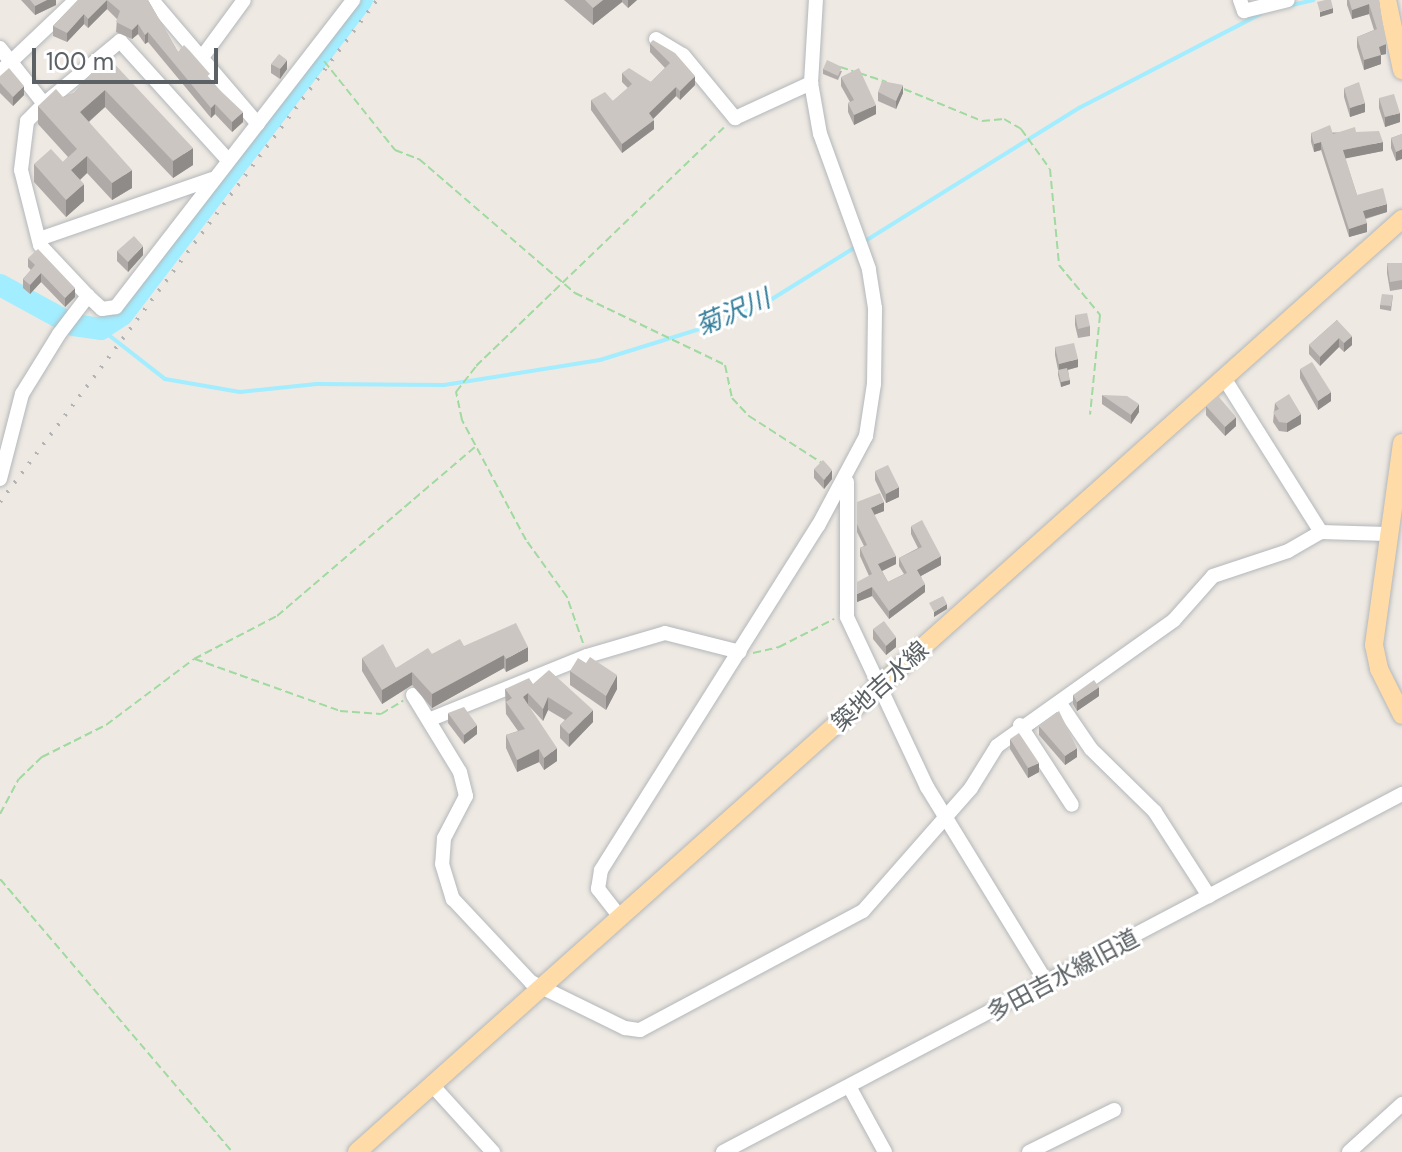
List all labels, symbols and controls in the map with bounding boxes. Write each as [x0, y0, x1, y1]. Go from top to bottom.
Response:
scale bar [36, 32, 222, 82]
text: 100 m [46, 46, 114, 77]
water label: 菊沢川 [691, 283, 775, 343]
street label: 築地吉水線 [826, 635, 934, 737]
street label: 多田吉水線旧道 [982, 923, 1144, 1027]

